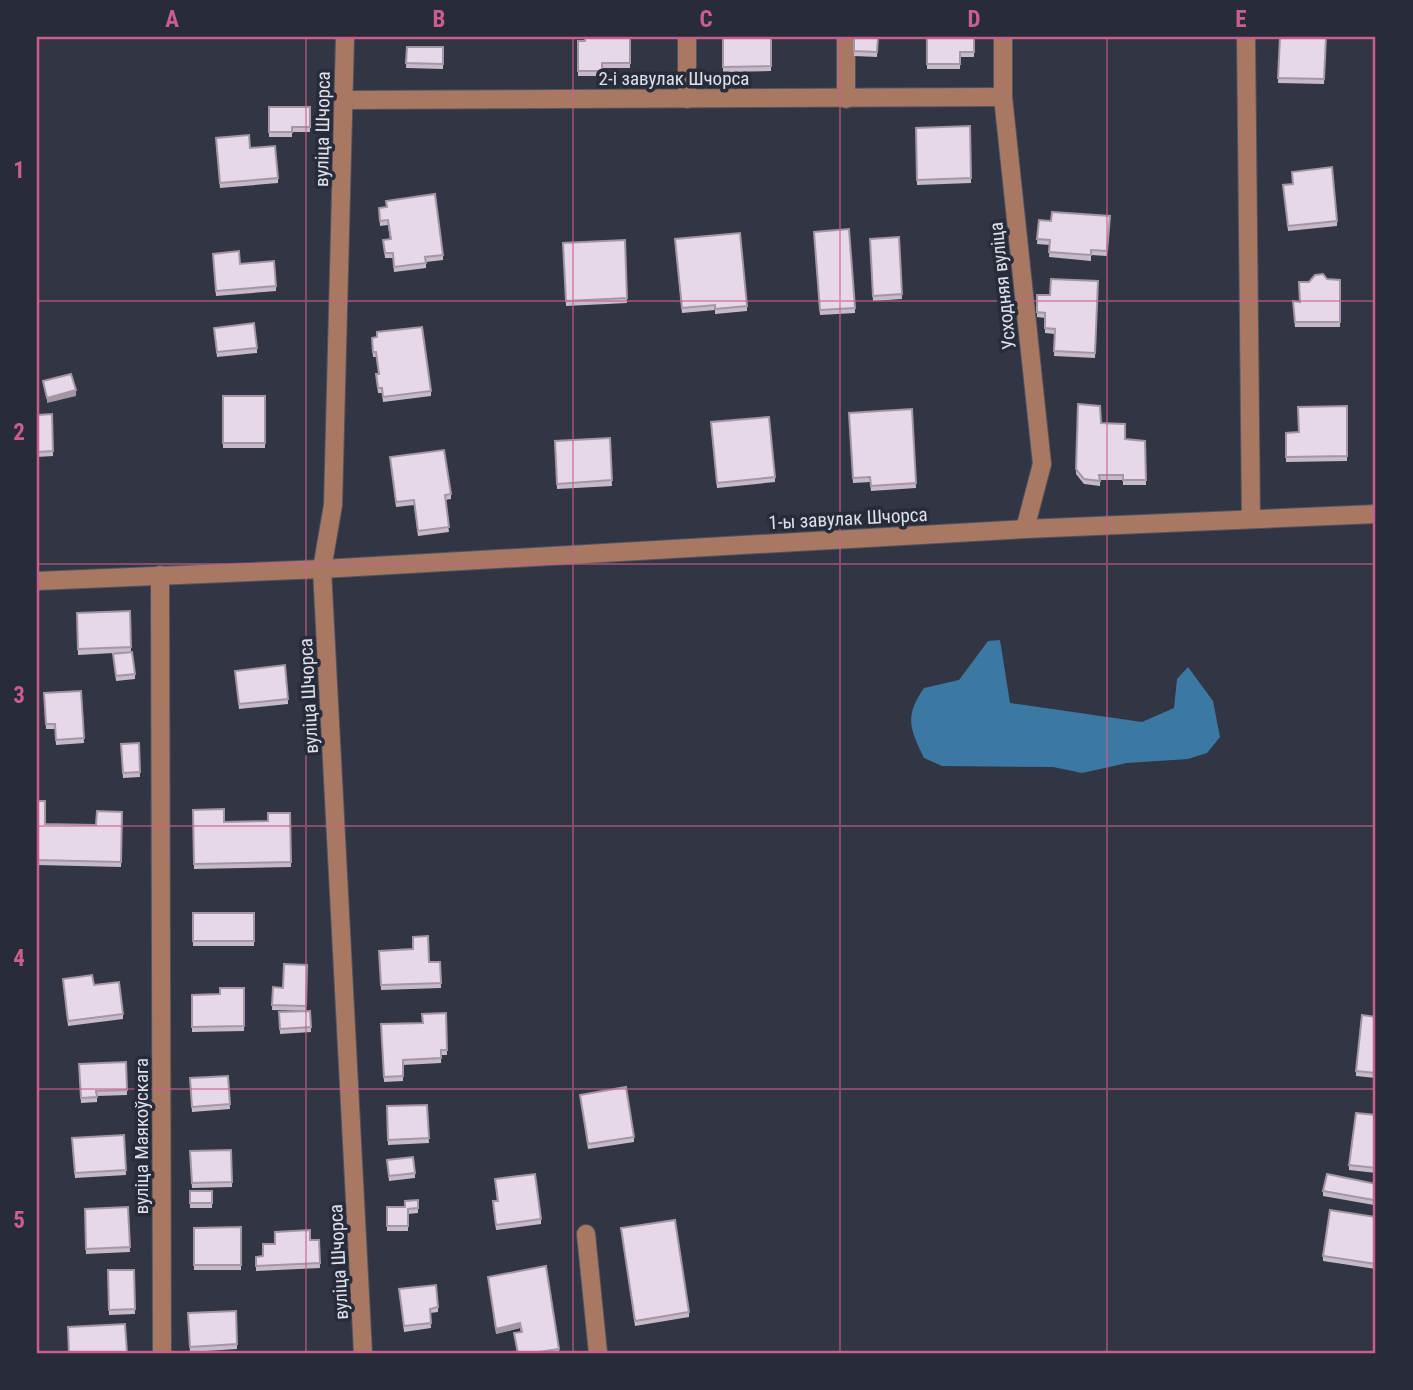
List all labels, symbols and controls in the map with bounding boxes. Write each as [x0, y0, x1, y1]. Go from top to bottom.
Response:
text: A [165, 6, 179, 33]
text: B [433, 6, 445, 33]
text: C [699, 6, 713, 33]
text: D [968, 6, 981, 33]
text: E [1235, 6, 1247, 33]
street label: 2-і завулак Шчорса [599, 67, 749, 90]
street label: вуліца Шчорса [310, 71, 335, 187]
text: 1 [13, 157, 25, 184]
street label: Усходняя вуліца [984, 221, 1021, 351]
text: 2 [13, 419, 25, 446]
street label: 1-ы завулак Шчорса [768, 503, 928, 534]
street label: вуліца Шчорса [294, 638, 323, 754]
text: 3 [13, 682, 25, 709]
text: 4 [13, 945, 25, 972]
street label: вуліца Маякоўскага [130, 1058, 153, 1214]
street label: вуліца Шчорса [324, 1204, 353, 1320]
text: 5 [13, 1207, 25, 1234]

